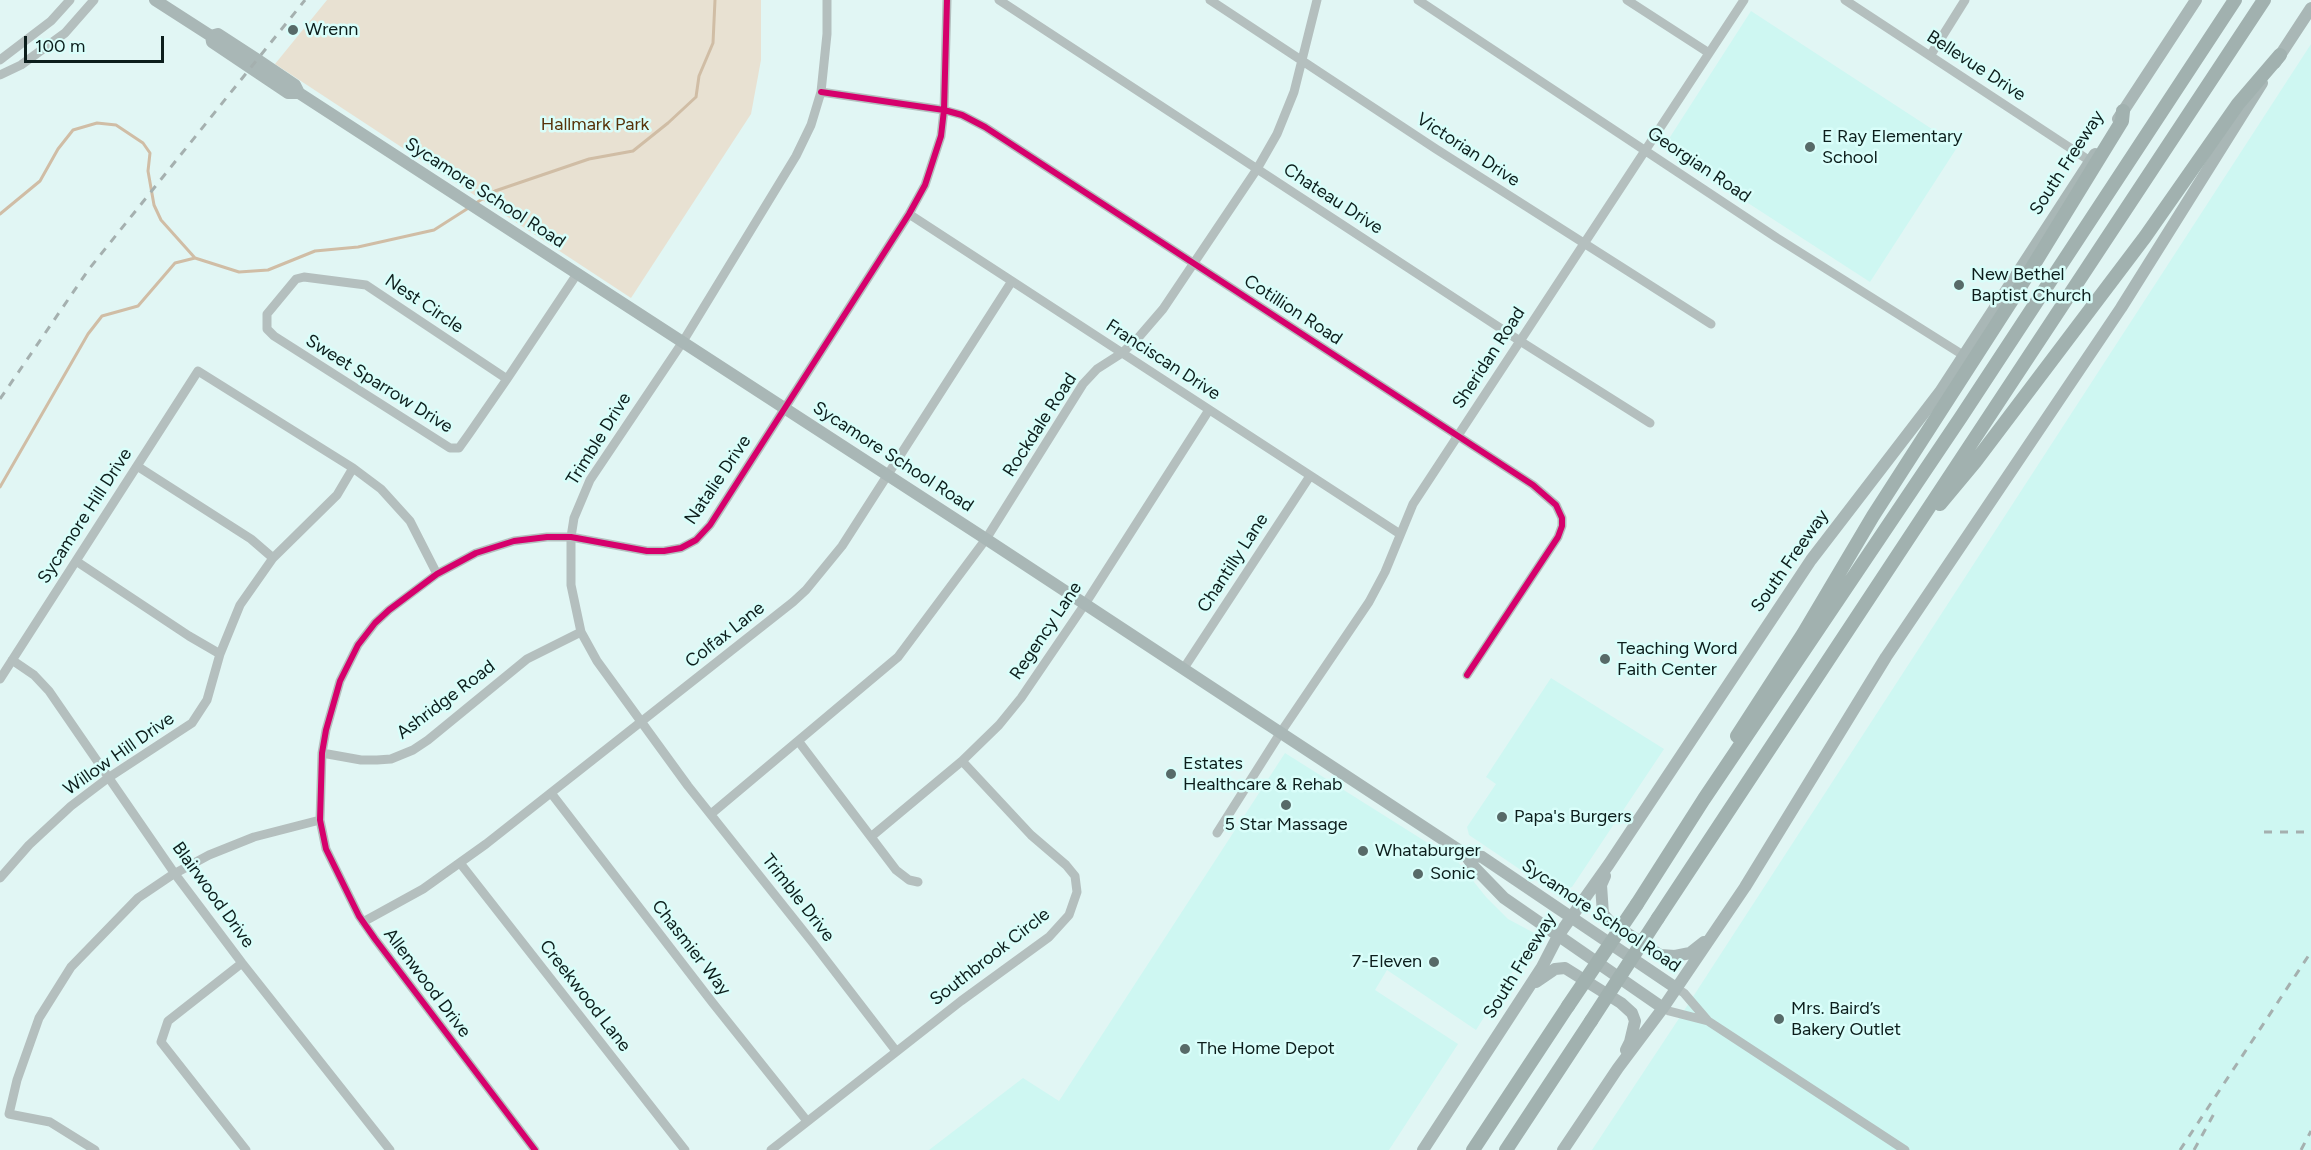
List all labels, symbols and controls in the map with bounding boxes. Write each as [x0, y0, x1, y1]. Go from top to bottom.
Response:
place label: Wrenn [305, 19, 358, 41]
marker: Wrenn [286, 23, 300, 37]
scale bar [27, 24, 166, 62]
street label: Bellevue Drive [1922, 26, 2030, 106]
text: 100 m [35, 35, 85, 57]
street label: South Freeway [2025, 107, 2109, 219]
street label: Victorian Drive [1412, 108, 1524, 192]
park label: Hallmark Park [541, 114, 649, 136]
street label: Georgian Road [1643, 123, 1755, 207]
place label: E Ray Elementary School [1822, 126, 1962, 168]
street label: Sycamore School Road [401, 133, 569, 253]
marker: E Ray Elementary School [1803, 140, 1817, 154]
street label: Chateau Drive [1279, 159, 1387, 239]
place label: New Bethel Baptist Church [1971, 264, 2091, 306]
street label: Nest Circle [381, 270, 467, 338]
street label: Cotillion Road [1240, 270, 1346, 350]
marker: New Bethel Baptist Church [1952, 278, 1966, 292]
street label: Sheridan Road [1448, 303, 1530, 413]
street label: Franciscan Drive [1102, 315, 1224, 405]
street label: Sweet Sparrow Drive [301, 330, 457, 438]
street label: Rockdale Road [998, 369, 1082, 481]
street label: Trimble Drive [562, 389, 636, 489]
street label: Sycamore School Road [809, 397, 977, 517]
street label: Natalie Drive [680, 431, 756, 529]
street label: Sycamore Hill Drive [33, 444, 137, 588]
street label: South Freeway [1747, 506, 1833, 616]
street label: Chantilly Lane [1193, 510, 1273, 616]
street label: Regency Lane [1005, 578, 1087, 684]
street label: Colfax Lane [681, 597, 769, 673]
place label: Teaching Word Faith Center [1617, 638, 1737, 680]
marker: Teaching Word Faith Center [1598, 652, 1612, 666]
street label: Ashridge Road [392, 656, 500, 744]
street label: Willow Hill Drive [60, 708, 178, 800]
place label: Estates Healthcare & Rehab [1183, 753, 1343, 795]
marker: Estates Healthcare & Rehab [1164, 767, 1178, 781]
marker: 5 Star Massage [1279, 798, 1293, 812]
place label: Papa's Burgers [1514, 806, 1632, 828]
marker: Papa's Burgers [1495, 810, 1509, 824]
place label: 5 Star Massage [1224, 814, 1348, 836]
street label: Blairwood Drive [167, 838, 259, 952]
place label: Whataburger [1375, 840, 1481, 862]
marker: Whataburger [1356, 844, 1370, 858]
street label: Trimble Drive [757, 850, 839, 946]
street label: Sycamore School Road [1517, 855, 1685, 977]
place label: Sonic [1430, 863, 1475, 885]
marker: Sonic [1411, 867, 1425, 881]
street label: Chasmier Way [647, 896, 735, 1000]
street label: Southbrook Circle [926, 904, 1054, 1010]
street label: South Freeway [1479, 909, 1561, 1023]
street label: Allenwood Drive [379, 924, 475, 1042]
street label: Creekwood Lane [535, 936, 635, 1056]
place label: 7-Eleven [1352, 951, 1422, 973]
marker: 7-Eleven [1427, 955, 1441, 969]
place label: Mrs. Baird’s Bakery Outlet [1791, 998, 1901, 1040]
marker: Mrs. Baird’s Bakery Outlet [1772, 1012, 1786, 1026]
place label: The Home Depot [1197, 1038, 1335, 1060]
marker: The Home Depot [1178, 1042, 1192, 1056]

